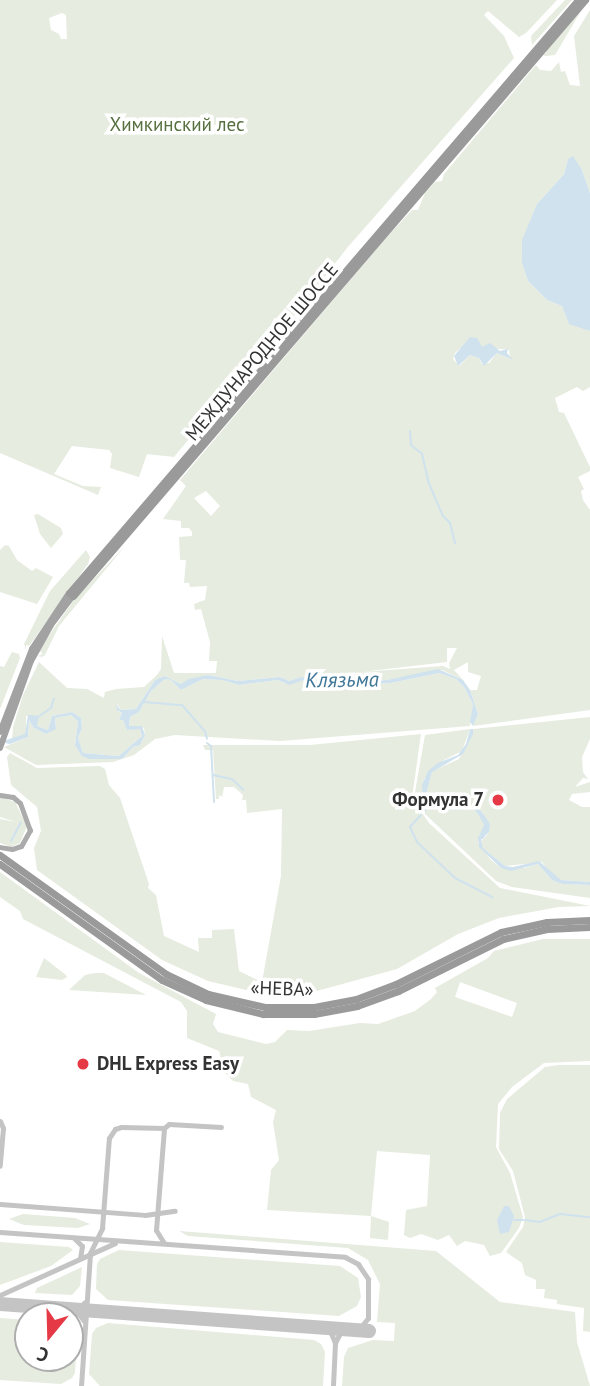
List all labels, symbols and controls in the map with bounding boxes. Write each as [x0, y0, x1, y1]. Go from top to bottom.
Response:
park label: Химкинский лес [109, 114, 245, 136]
street label: МЕЖДУНАРОДНОЕ ШОССЕ [181, 258, 343, 446]
water label: Клязьма [305, 667, 379, 693]
place label: Формула 7 [392, 789, 484, 811]
marker: Формула 7 [490, 792, 506, 808]
street label: «НЕВА» [250, 977, 314, 1001]
place label: DHL Express Easy [97, 1053, 240, 1075]
marker: DHL Express Easy [75, 1056, 91, 1072]
north arrow [14, 1302, 84, 1372]
text: С [34, 1342, 52, 1368]

